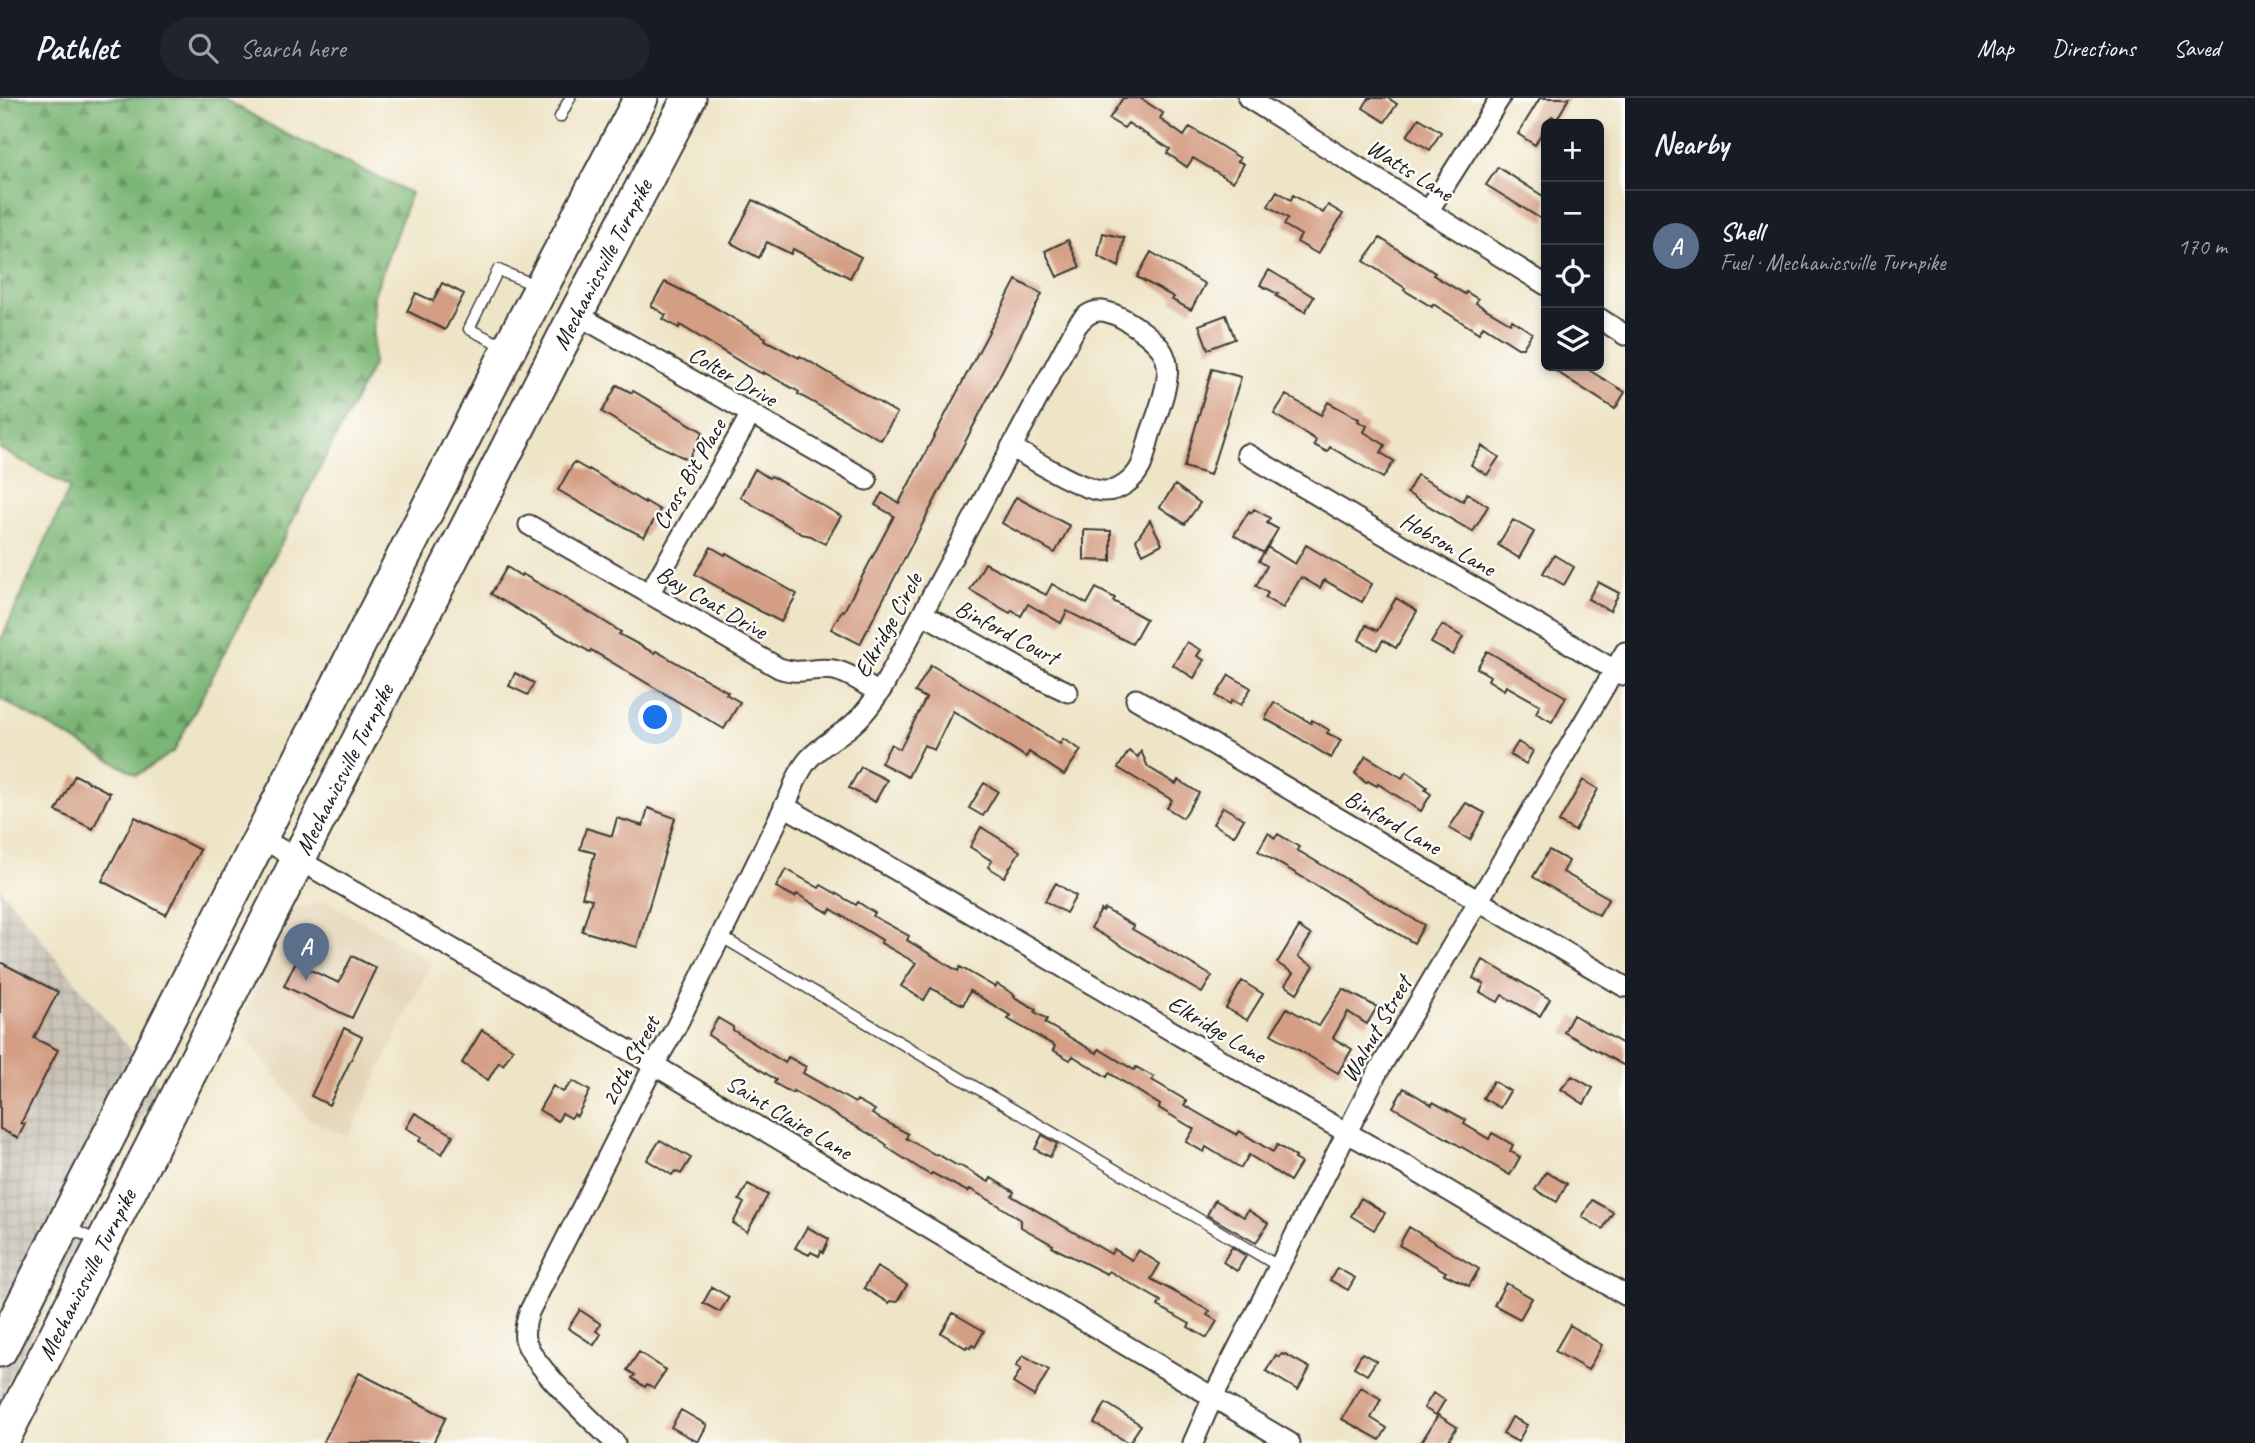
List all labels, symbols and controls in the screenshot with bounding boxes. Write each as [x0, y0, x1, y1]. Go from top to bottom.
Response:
search box [160, 17, 650, 80]
text: Pathlet [35, 27, 118, 69]
icon: search [184, 29, 222, 67]
text: Search here [240, 32, 346, 65]
text: Map [1977, 33, 2014, 63]
text: Directions [2052, 33, 2135, 63]
text: Saved [2173, 33, 2220, 63]
map controls [1541, 119, 1604, 371]
button: + [1541, 119, 1604, 182]
text: Nearby [1653, 125, 1729, 163]
street label: Watts Lane [1361, 132, 1461, 209]
street label: Mechanicsville Turnpike [545, 172, 660, 355]
button: − [1541, 182, 1604, 245]
text: Shell [1720, 215, 1764, 248]
text: A [1670, 232, 1682, 261]
text: 170 m [2178, 232, 2227, 261]
button: locate [1541, 245, 1604, 308]
text: Fuel · Mechanicsville Turnpike [1720, 248, 1945, 277]
button: layers [1541, 308, 1604, 371]
street label: Colter Drive [683, 339, 784, 414]
street label: Cross Bit Place [645, 411, 734, 535]
street label: Hobson Lane [1395, 505, 1503, 584]
street label: Bay Coat Drive [651, 558, 775, 647]
street label: Elkridge Circle [847, 566, 930, 683]
street label: Binford Court [950, 592, 1066, 673]
street label: Mechanicsville Turnpike [288, 677, 401, 860]
your location [638, 700, 672, 734]
street label: Binford Lane [1340, 783, 1448, 863]
pin: A [283, 923, 329, 981]
street label: Walnut Street [1334, 968, 1420, 1087]
street label: Elkridge Lane [1163, 988, 1273, 1071]
street label: 20th Street [594, 1009, 667, 1111]
street label: Saint Claire Lane [720, 1068, 859, 1168]
street label: Mechanicsville Turnpike [31, 1182, 144, 1365]

